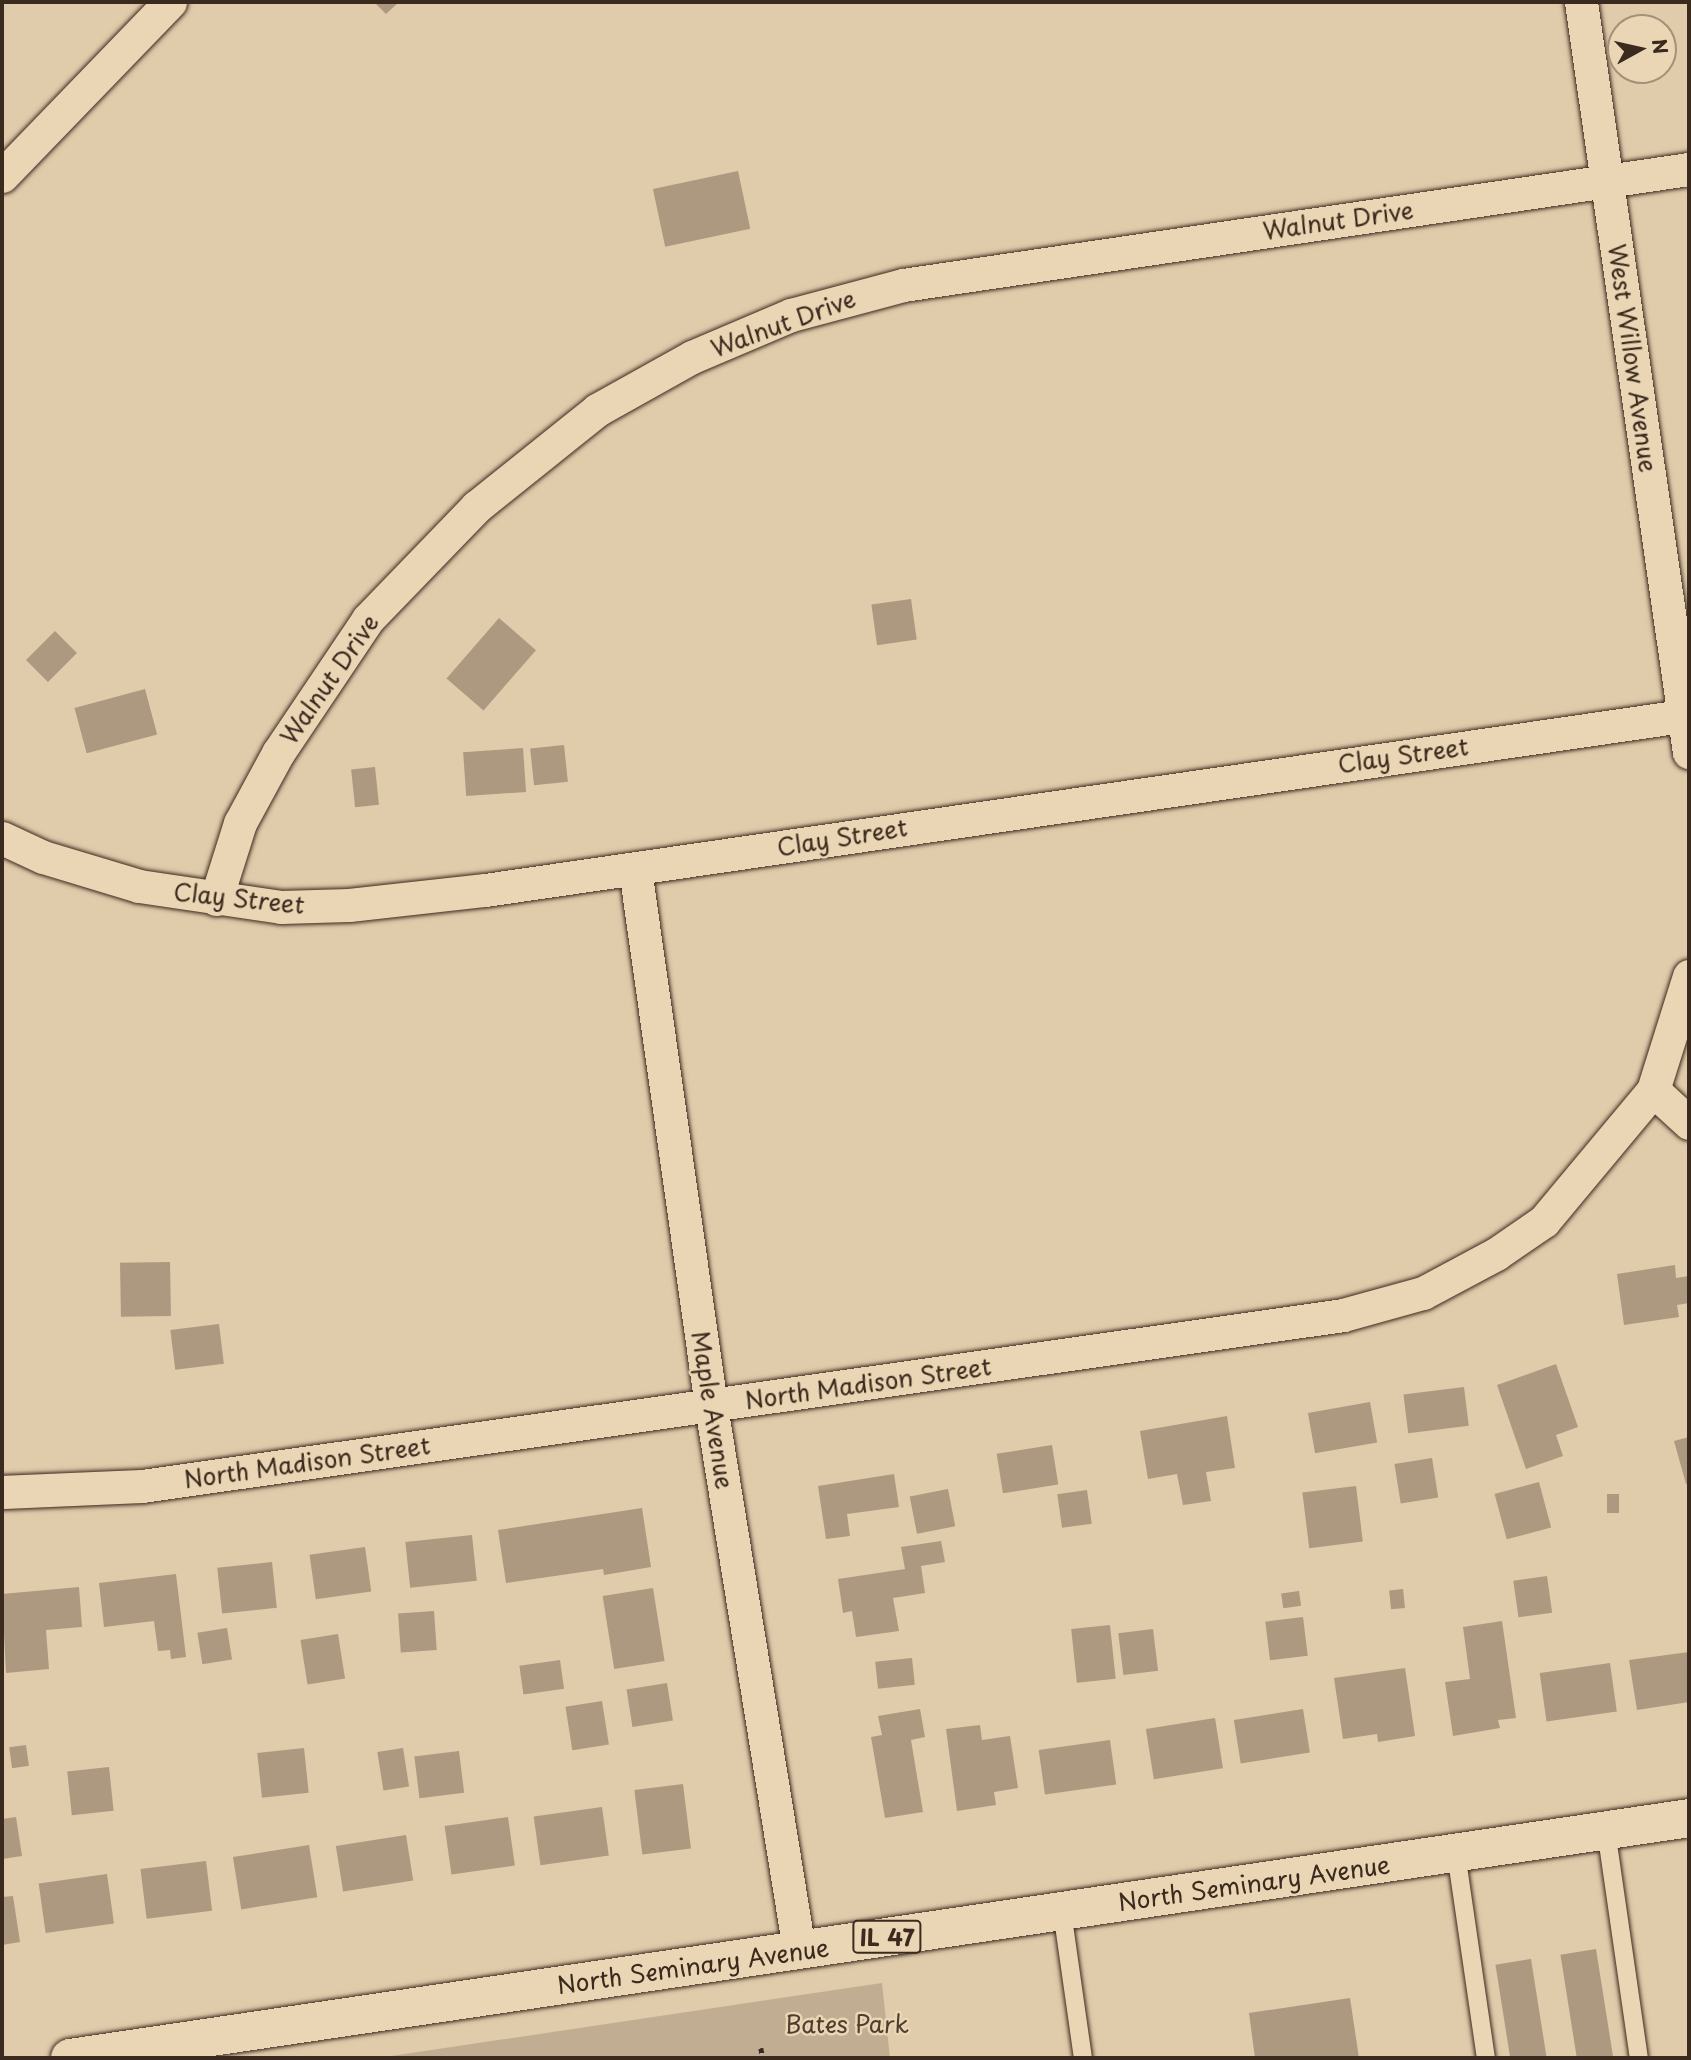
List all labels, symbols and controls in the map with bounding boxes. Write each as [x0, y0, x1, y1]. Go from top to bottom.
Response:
north arrow [1607, 14, 1677, 84]
text: N [1646, 37, 1676, 56]
street label: Walnut Drive [1261, 195, 1415, 245]
street label: West Willow Avenue [1603, 242, 1663, 474]
street label: Walnut Drive [707, 284, 859, 362]
street label: Walnut Drive [274, 609, 384, 749]
street label: Clay Street [1335, 732, 1471, 778]
street label: Clay Street [774, 812, 910, 862]
street label: Clay Street [172, 877, 306, 919]
street label: Maple Avenue [686, 1328, 740, 1492]
street label: North Madison Street [742, 1351, 994, 1415]
street label: North Madison Street [181, 1430, 433, 1494]
street label: North Seminary Avenue [1116, 1850, 1392, 1916]
road number: IL 47 [852, 1918, 922, 1956]
street label: North Seminary Avenue [555, 1933, 831, 1999]
park label: Bates Park [784, 2010, 910, 2038]

